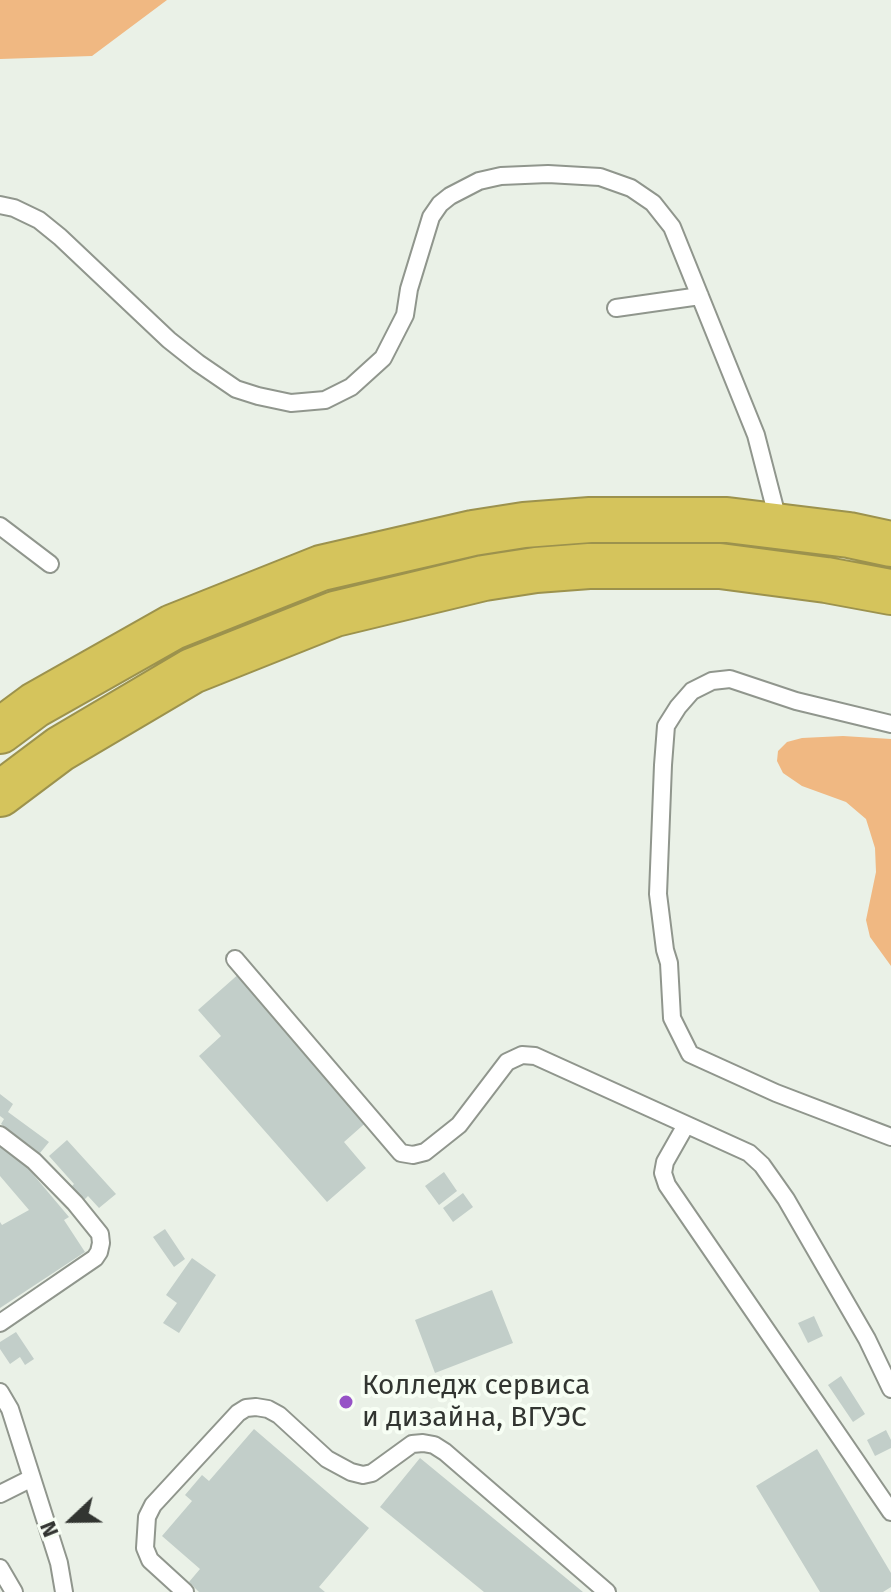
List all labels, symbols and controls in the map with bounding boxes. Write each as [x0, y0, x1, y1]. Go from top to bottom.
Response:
place label: Колледж сервиса и дизайна, ВГУЭС [362, 1369, 590, 1435]
marker: Колледж сервиса и дизайна, ВГУЭС [337, 1393, 355, 1411]
north arrow [32, 1480, 112, 1560]
text: N [34, 1517, 65, 1541]

